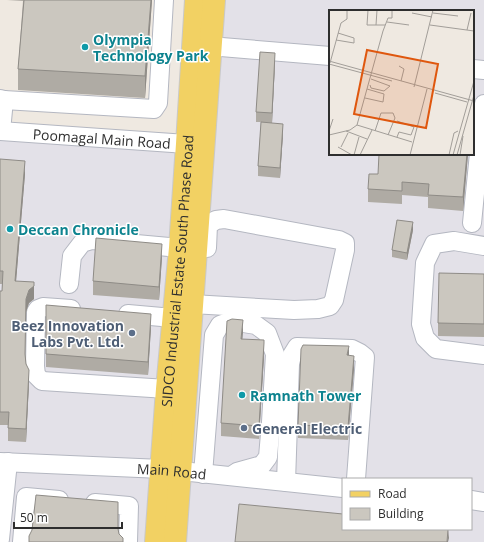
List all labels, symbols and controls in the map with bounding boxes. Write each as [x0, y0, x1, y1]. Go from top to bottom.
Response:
inset map [329, 10, 474, 155]
place label: Olympia Technology Park [93, 30, 209, 65]
marker: Olympia Technology Park [80, 42, 90, 52]
street label: Poomagal Main Road [32, 124, 171, 152]
street label: SIDCO Industrial Estate South Phase Road [156, 134, 197, 407]
place label: Deccan Chronicle [18, 220, 139, 239]
marker: Deccan Chronicle [5, 224, 15, 234]
place label: Beez Innovation Labs Pvt. Ltd. [11, 316, 124, 351]
marker: Beez Innovation Labs Pvt. Ltd. [127, 328, 137, 338]
place label: Ramnath Tower [250, 386, 362, 405]
marker: Ramnath Tower [237, 390, 247, 400]
place label: General Electric [252, 419, 362, 438]
marker: General Electric [239, 423, 249, 433]
street label: Main Road [137, 458, 207, 483]
legend [342, 478, 472, 530]
text: Road [378, 485, 407, 502]
scale bar [14, 504, 122, 530]
text: Building [378, 505, 424, 522]
text: 50 m [20, 509, 48, 526]

